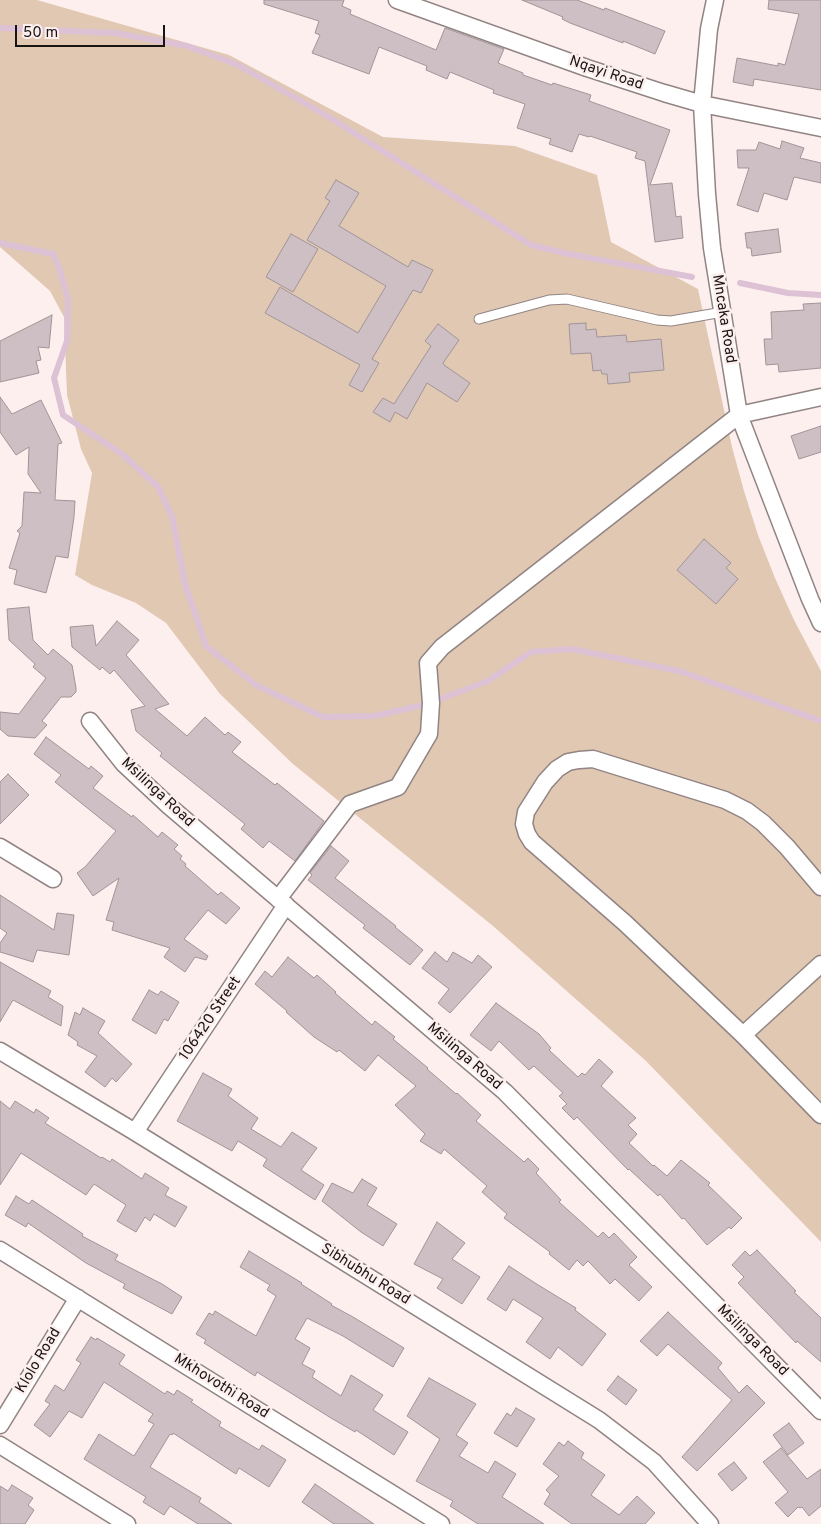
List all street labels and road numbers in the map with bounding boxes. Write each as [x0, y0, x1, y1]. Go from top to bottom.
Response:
street label: Nqayi Road [567, 53, 645, 95]
street label: Mncaka Road [707, 273, 739, 365]
street label: Msilinga Road [117, 754, 197, 832]
street label: 106420 Street [176, 974, 246, 1064]
street label: Msilinga Road [423, 1019, 505, 1095]
street label: Sibhubhu Road [317, 1240, 413, 1310]
street label: Msilinga Road [713, 1302, 791, 1380]
street label: Klolo Road [13, 1325, 65, 1397]
street label: Mkhovothi Road [170, 1351, 272, 1423]

